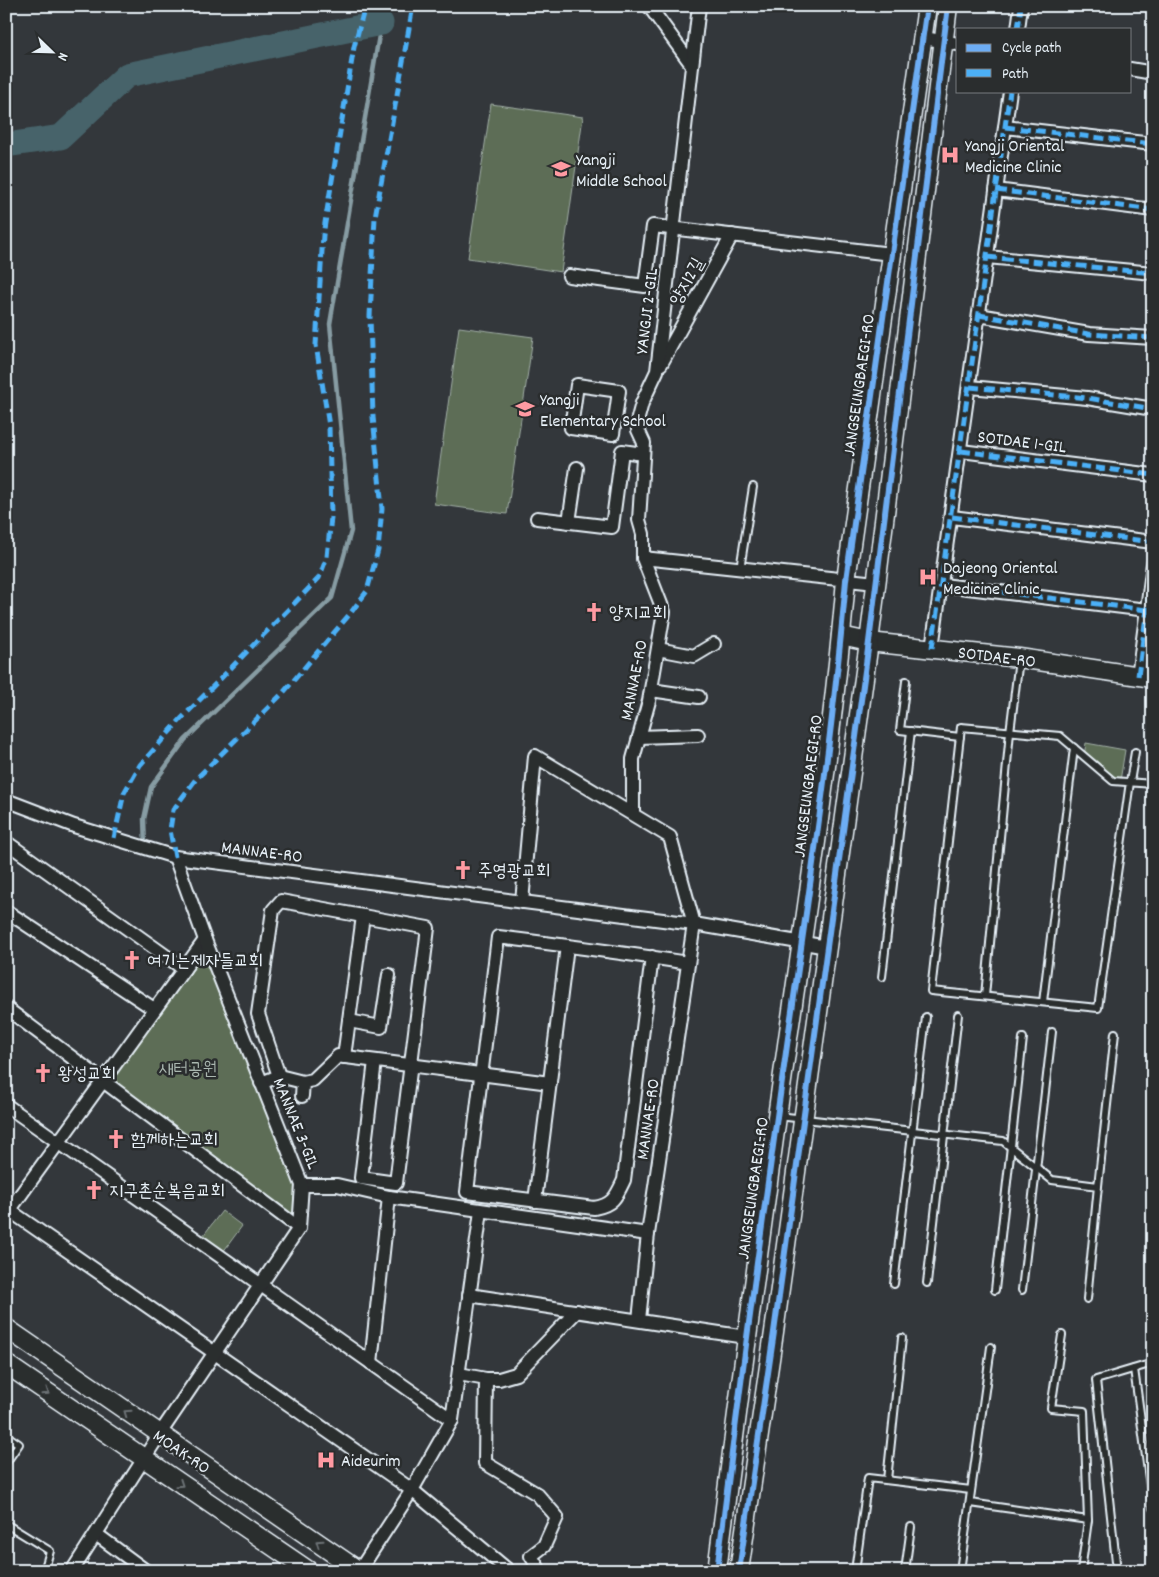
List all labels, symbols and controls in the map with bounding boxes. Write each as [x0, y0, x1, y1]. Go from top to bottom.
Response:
north arrow [28, 28, 78, 78]
legend [956, 28, 1132, 92]
text: Cycle path [1002, 38, 1062, 60]
text: N [52, 49, 73, 63]
text: Path [1002, 64, 1028, 86]
place label: Yangji Oriental Medicine Clinic [965, 135, 1065, 181]
hospital icon: Yangji Oriental Medicine Clinic [939, 144, 961, 166]
place label: Yangji Middle School [576, 149, 667, 195]
school or university icon: Yangji Middle School [550, 158, 572, 180]
street label: 양지2길 [665, 253, 712, 311]
street label: YANGJI 2-GIL [631, 266, 666, 356]
street label: JANGSEUNGBAEGI-RO [838, 313, 883, 458]
place label: Yangji Elementary School [540, 389, 667, 435]
school or university icon: Yangji Elementary School [514, 398, 536, 420]
street label: SOTDAE 1-GIL [976, 426, 1068, 461]
place label: Dajeong Oriental Medicine Clinic [943, 557, 1058, 603]
hospital icon: Dajeong Oriental Medicine Clinic [917, 566, 939, 588]
church icon: 양지교회 [583, 601, 605, 623]
place label: 양지교회 [609, 602, 667, 627]
street label: MANNAE-RO [615, 638, 655, 723]
street label: SOTDAE-RO [956, 641, 1037, 676]
street label: JANGSEUNGBAEGI-RO [788, 714, 831, 859]
street label: MANNAE-RO [220, 836, 304, 871]
church icon: 주영광교회 [452, 859, 474, 881]
place label: 주영광교회 [478, 860, 550, 885]
church icon: 여기는제자들교회 [121, 949, 143, 971]
place label: 여기는제자들교회 [147, 950, 263, 975]
park label: 새터공원 [159, 1058, 217, 1083]
church icon: 왕성교회 [32, 1062, 54, 1084]
place label: 왕성교회 [58, 1063, 116, 1088]
street label: MANNAE 3-GIL [265, 1075, 325, 1174]
street label: MANNAE-RO [631, 1077, 668, 1161]
street label: JANGSEUNGBAEGI-RO [732, 1116, 777, 1261]
church icon: 함께하는교회 [105, 1128, 127, 1150]
place label: 함께하는교회 [131, 1129, 218, 1154]
church icon: 지구촌순복음교회 [83, 1179, 105, 1201]
place label: 지구촌순복음교회 [109, 1180, 225, 1205]
one-way arrow [41, 1386, 50, 1395]
one-way arrow [123, 1410, 133, 1419]
street label: MOAK-RO [147, 1425, 214, 1481]
hospital icon: Aideurim [315, 1449, 337, 1471]
place label: Aideurim [341, 1450, 401, 1475]
one-way arrow [175, 1478, 184, 1487]
one-way arrow [315, 1540, 324, 1550]

